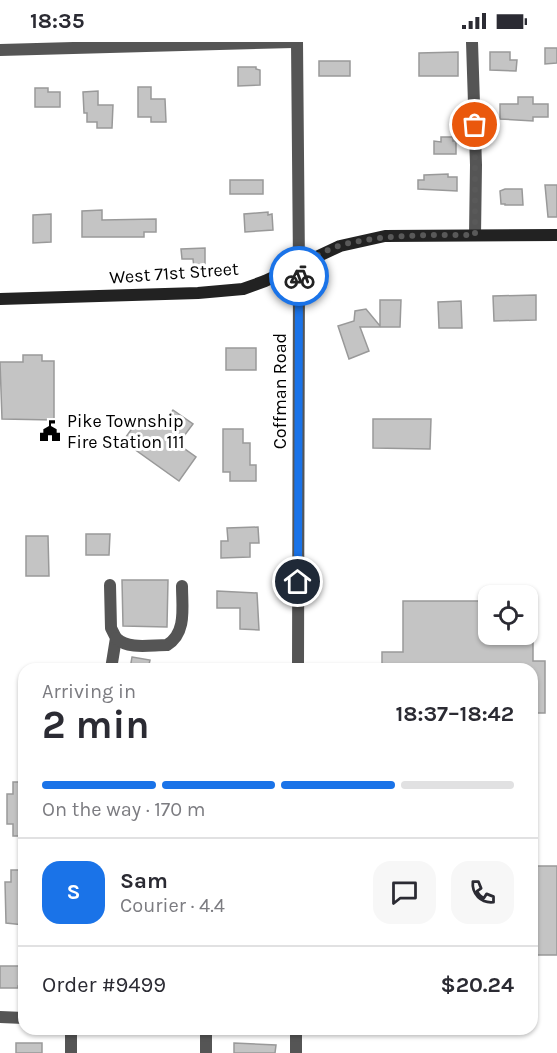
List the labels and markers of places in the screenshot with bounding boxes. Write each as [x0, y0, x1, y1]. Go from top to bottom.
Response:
pin [449, 99, 500, 150]
place label: Pike Township Fire Station 111 [67, 410, 184, 453]
public building icon: Pike Township Fire Station 111 [38, 419, 62, 443]
pin [272, 556, 323, 607]

